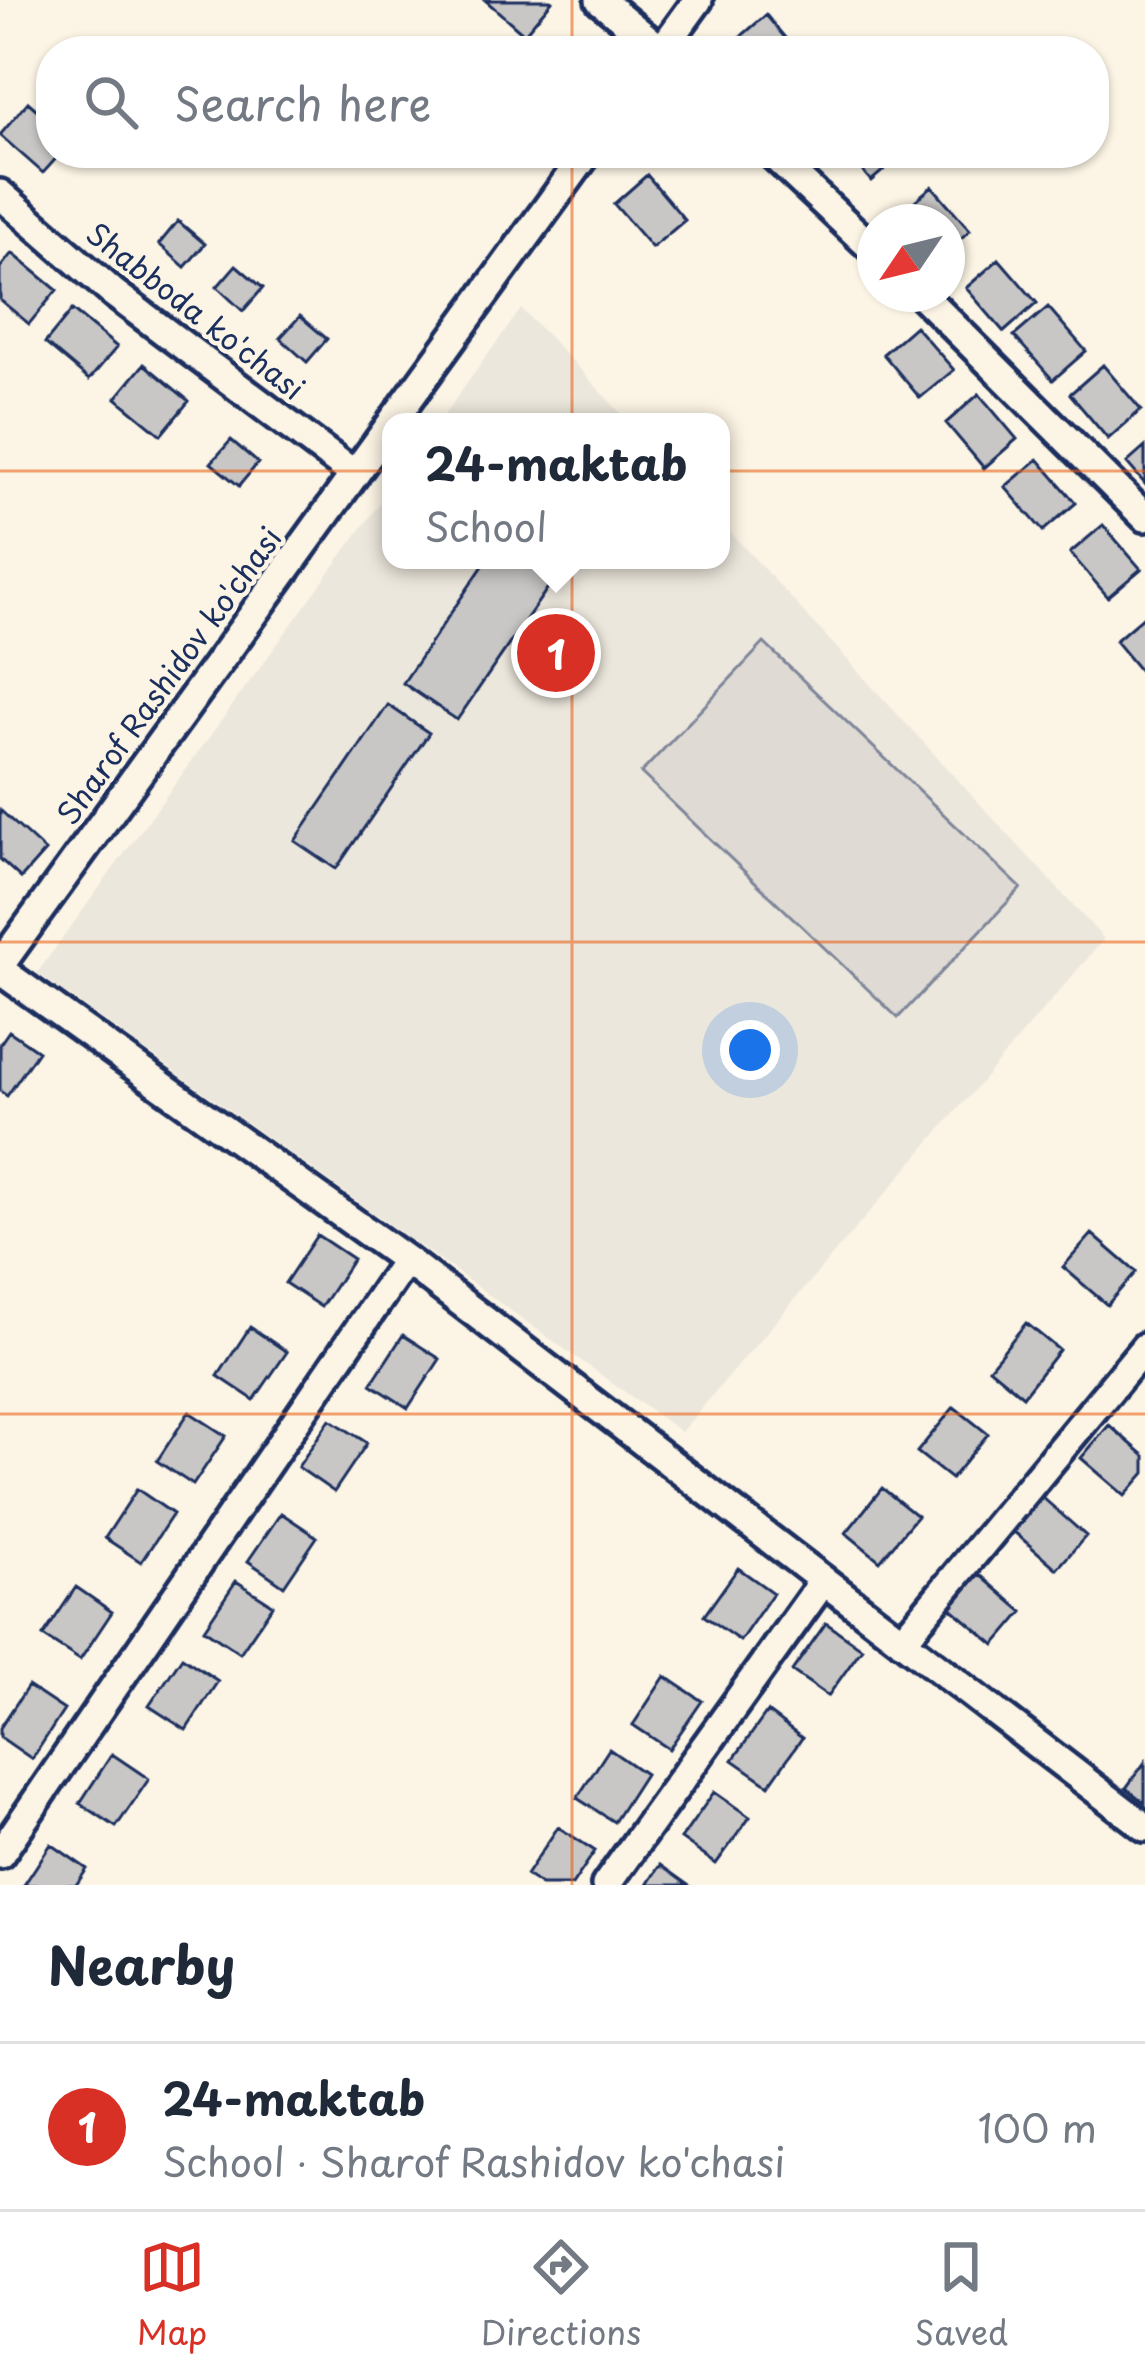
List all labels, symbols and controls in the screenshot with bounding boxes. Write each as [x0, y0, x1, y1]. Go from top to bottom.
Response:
search box [36, 36, 1109, 168]
text: Search here [174, 68, 431, 136]
icon: search [78, 69, 144, 135]
north arrow [857, 204, 965, 312]
street label: Shabboda ko'chasi [77, 210, 315, 410]
popup [382, 413, 730, 569]
text: 24-maktab [424, 428, 688, 496]
text: School [424, 496, 547, 555]
street label: Sharof Rashidov ko'chasi [45, 517, 291, 833]
pin: 1 [517, 608, 595, 698]
your location [720, 1020, 780, 1080]
text: Nearby [48, 1925, 235, 2002]
text: 24-maktab [162, 2063, 425, 2131]
text: 1 [78, 2097, 96, 2156]
text: 100 m [978, 2097, 1097, 2156]
text: School · Sharof Rashidov ko'chasi [162, 2131, 785, 2190]
tab: Map [137, 2234, 207, 2356]
tab: Directions [481, 2234, 641, 2356]
tab: Saved [915, 2234, 1008, 2356]

